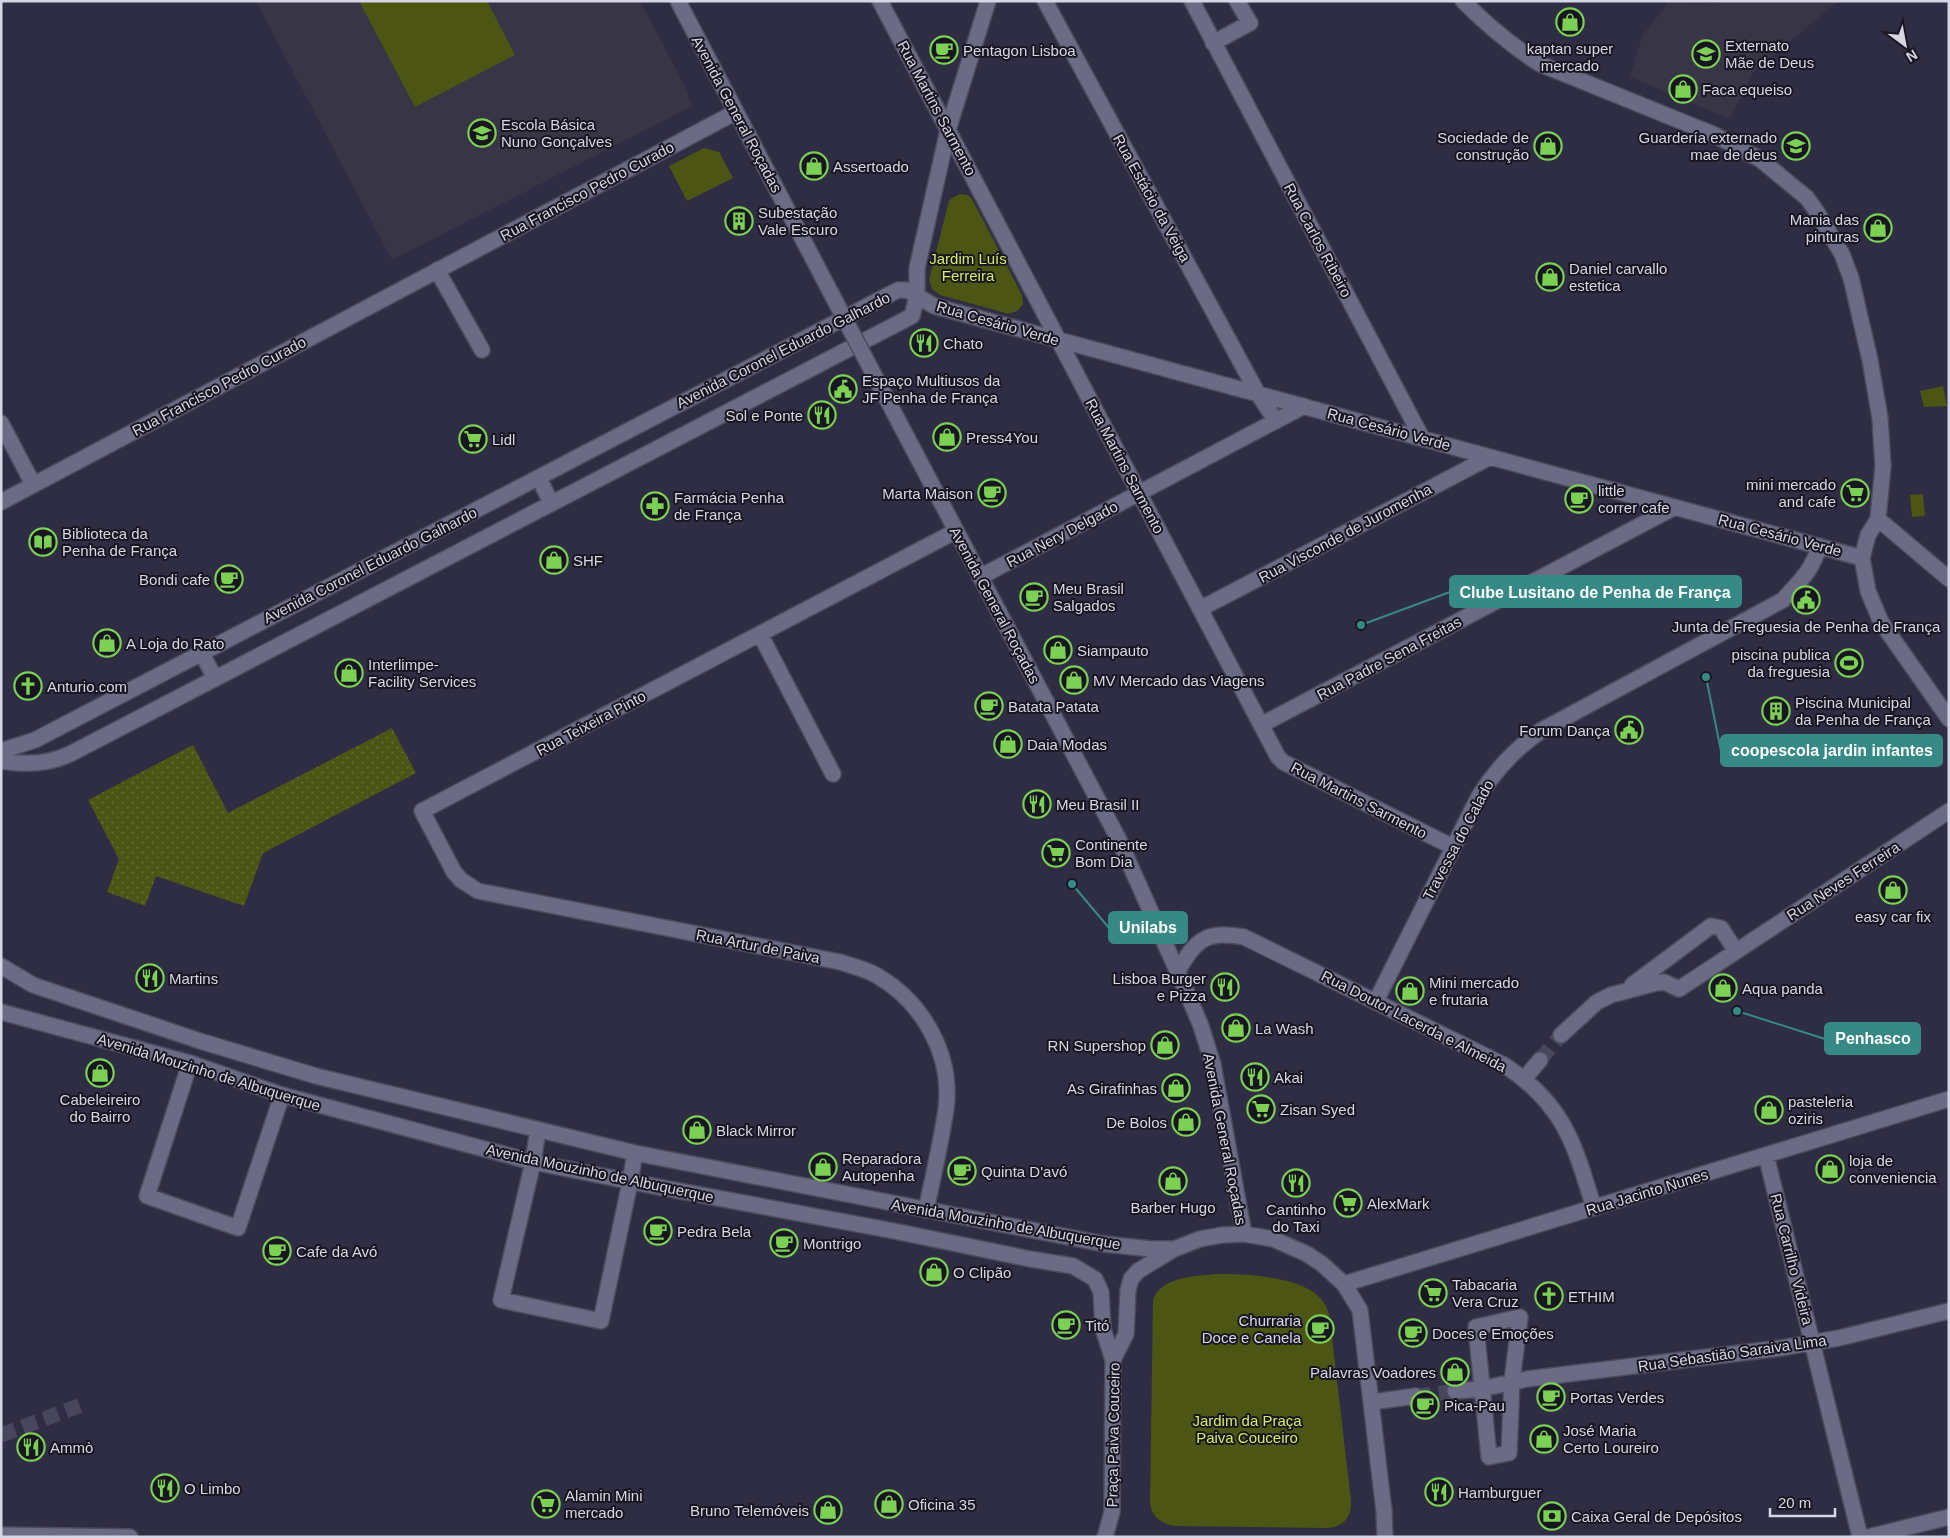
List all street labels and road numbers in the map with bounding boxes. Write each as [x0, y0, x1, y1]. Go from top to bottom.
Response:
street label: Avenida General Roçadas [688, 33, 786, 195]
street label: Rua Martins Sarmento [894, 38, 980, 178]
street label: Rua Estácio da Veiga [1110, 131, 1195, 265]
street label: Rua Francisco Pedro Curado [497, 138, 677, 244]
street label: Rua Carlos Ribeiro [1281, 180, 1355, 300]
street label: Avenida Coronel Eduardo Galhardo [673, 289, 893, 411]
street label: Rua Cesário Verde [935, 297, 1061, 349]
street label: Rua Francisco Pedro Curado [129, 333, 309, 439]
street label: Rua Martins Sarmento [1082, 396, 1168, 536]
street label: Rua Cesário Verde [1326, 404, 1452, 454]
street label: Rua Visconde de Juromenha [1256, 480, 1435, 586]
street label: Rua Nery Delgado [1004, 498, 1120, 570]
street label: Avenida Coronel Eduardo Galhardo [260, 504, 480, 626]
street label: Rua Cesário Verde [1717, 510, 1843, 560]
street label: Avenida General Roçadas [946, 524, 1044, 686]
street label: Rua Padre Sena Freitas [1314, 613, 1464, 703]
street label: Rua Teixeira Pinto [533, 687, 649, 759]
street label: Rua Martins Sarmento [1288, 758, 1430, 842]
street label: Travessa do Calado [1419, 777, 1497, 903]
street label: Rua Neves Ferreira [1783, 838, 1903, 924]
street label: Rua Artur de Paiva [695, 926, 822, 966]
street label: Rua Doutor Lacerda e Almeida [1319, 967, 1510, 1075]
street label: Avenida Mouzinho de Albuquerque [95, 1030, 323, 1114]
street label: Avenida General Roçadas [1200, 1052, 1250, 1226]
street label: Avenida Mouzinho de Albuquerque [485, 1141, 715, 1205]
street label: Rua Jacinto Nunes [1584, 1165, 1710, 1219]
street label: Rua Carrilho Videira [1767, 1192, 1817, 1327]
street label: Avenida Mouzinho de Albuquerque [890, 1195, 1122, 1253]
street label: Rua Sebastião Saraiva Lima [1637, 1331, 1828, 1375]
street label: Praça Paiva Couceiro [1103, 1362, 1123, 1508]

